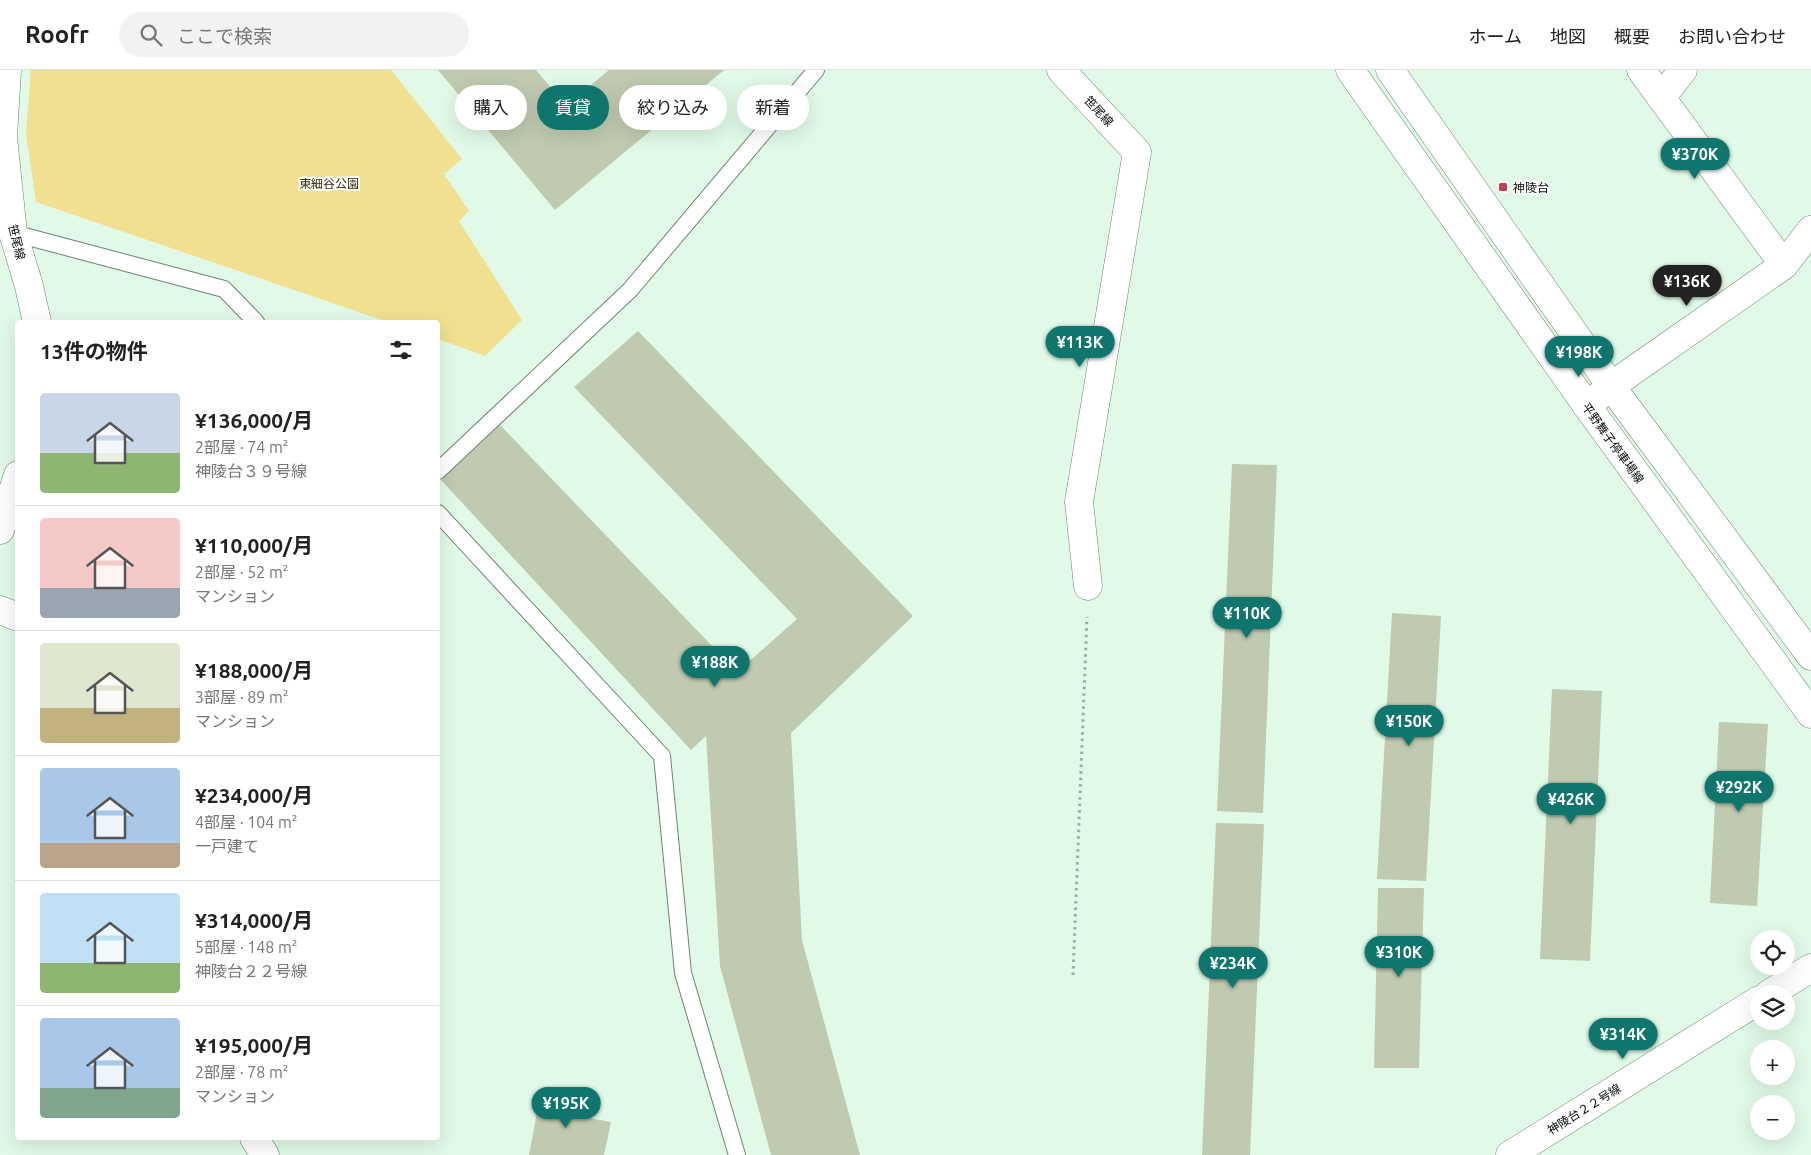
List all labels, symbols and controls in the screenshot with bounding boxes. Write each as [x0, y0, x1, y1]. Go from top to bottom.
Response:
search box [119, 12, 469, 57]
text: Roofr [25, 21, 89, 48]
icon: search [137, 21, 165, 49]
text: ここで検索 [177, 25, 272, 47]
text: ホーム [1469, 26, 1522, 46]
text: 地図 [1550, 26, 1586, 46]
text: 概要 [1614, 26, 1650, 46]
text: お問い合わせ [1678, 26, 1786, 46]
chip: 購入 [455, 85, 527, 130]
chip: 賃貸 [537, 85, 609, 130]
chip: 絞り込み [619, 85, 727, 130]
chip: 新着 [737, 85, 809, 130]
street label: 笹尾線 [1082, 93, 1116, 129]
pin: ¥370K [1660, 138, 1730, 180]
text: ¥370K [1672, 145, 1718, 163]
park label: 東細谷公園 [299, 177, 359, 190]
marker: 神陵台 [1497, 181, 1509, 193]
place label: 神陵台 [1513, 181, 1549, 194]
street label: 笹尾線 [6, 223, 28, 261]
pin: ¥136K [1652, 264, 1722, 307]
text: ¥136K [1664, 272, 1710, 290]
pin: ¥113K [1045, 326, 1115, 368]
text: ¥113K [1057, 333, 1103, 351]
icon: filters [387, 336, 415, 364]
pin: ¥198K [1544, 336, 1614, 378]
text: 13件の物件 [40, 339, 148, 363]
text: ¥198K [1556, 343, 1602, 361]
street label: 平野舞子停車場線 [1580, 400, 1646, 486]
text: ¥136,000/月 [195, 408, 313, 432]
icon: home [80, 413, 140, 473]
text: 2部屋 · 74 m² [195, 438, 289, 456]
text: 神陵台３９号線 [195, 462, 307, 480]
text: ¥110,000/月 [195, 533, 313, 557]
icon: home [80, 538, 140, 598]
text: 2部屋 · 52 m² [195, 563, 289, 581]
text: マンション [195, 587, 275, 605]
pin: ¥110K [1212, 596, 1282, 639]
text: ¥110K [1224, 604, 1270, 622]
pin: ¥188K [680, 646, 750, 688]
text: ¥188K [692, 653, 738, 671]
text: ¥188,000/月 [195, 658, 313, 682]
icon: home [80, 663, 140, 723]
text: 3部屋 · 89 m² [195, 688, 289, 706]
pin: ¥150K [1374, 704, 1444, 747]
text: マンション [195, 712, 275, 730]
text: ¥150K [1386, 712, 1432, 730]
pin: ¥292K [1704, 770, 1774, 813]
text: ¥292K [1716, 778, 1762, 796]
pin: ¥426K [1536, 782, 1606, 825]
text: ¥234,000/月 [195, 783, 313, 807]
icon: home [80, 788, 140, 848]
text: ¥426K [1548, 790, 1594, 808]
text: 4部屋 · 104 m² [195, 813, 298, 831]
text: 一戸建て [195, 837, 259, 855]
text: ¥314,000/月 [195, 908, 313, 932]
icon: home [80, 913, 140, 973]
map controls [1750, 930, 1795, 1140]
button: locate [1750, 930, 1795, 975]
pin: ¥310K [1364, 936, 1434, 978]
text: 5部屋 · 148 m² [195, 938, 298, 956]
text: ¥310K [1376, 943, 1422, 961]
pin: ¥234K [1198, 946, 1268, 989]
text: ¥234K [1210, 954, 1256, 972]
text: 神陵台２２号線 [195, 962, 307, 980]
button: layers [1750, 985, 1795, 1030]
pin: ¥314K [1588, 1018, 1658, 1060]
text: ¥314K [1600, 1025, 1646, 1043]
text: ¥195,000/月 [195, 1033, 313, 1057]
icon: home [80, 1038, 140, 1098]
button: + [1750, 1040, 1795, 1085]
text: 2部屋 · 78 m² [195, 1063, 289, 1081]
street label: 神陵台２２号線 [1545, 1081, 1623, 1137]
pin: ¥195K [531, 1086, 601, 1129]
text: マンション [195, 1087, 275, 1105]
text: ¥195K [543, 1094, 589, 1112]
button: − [1750, 1095, 1795, 1140]

